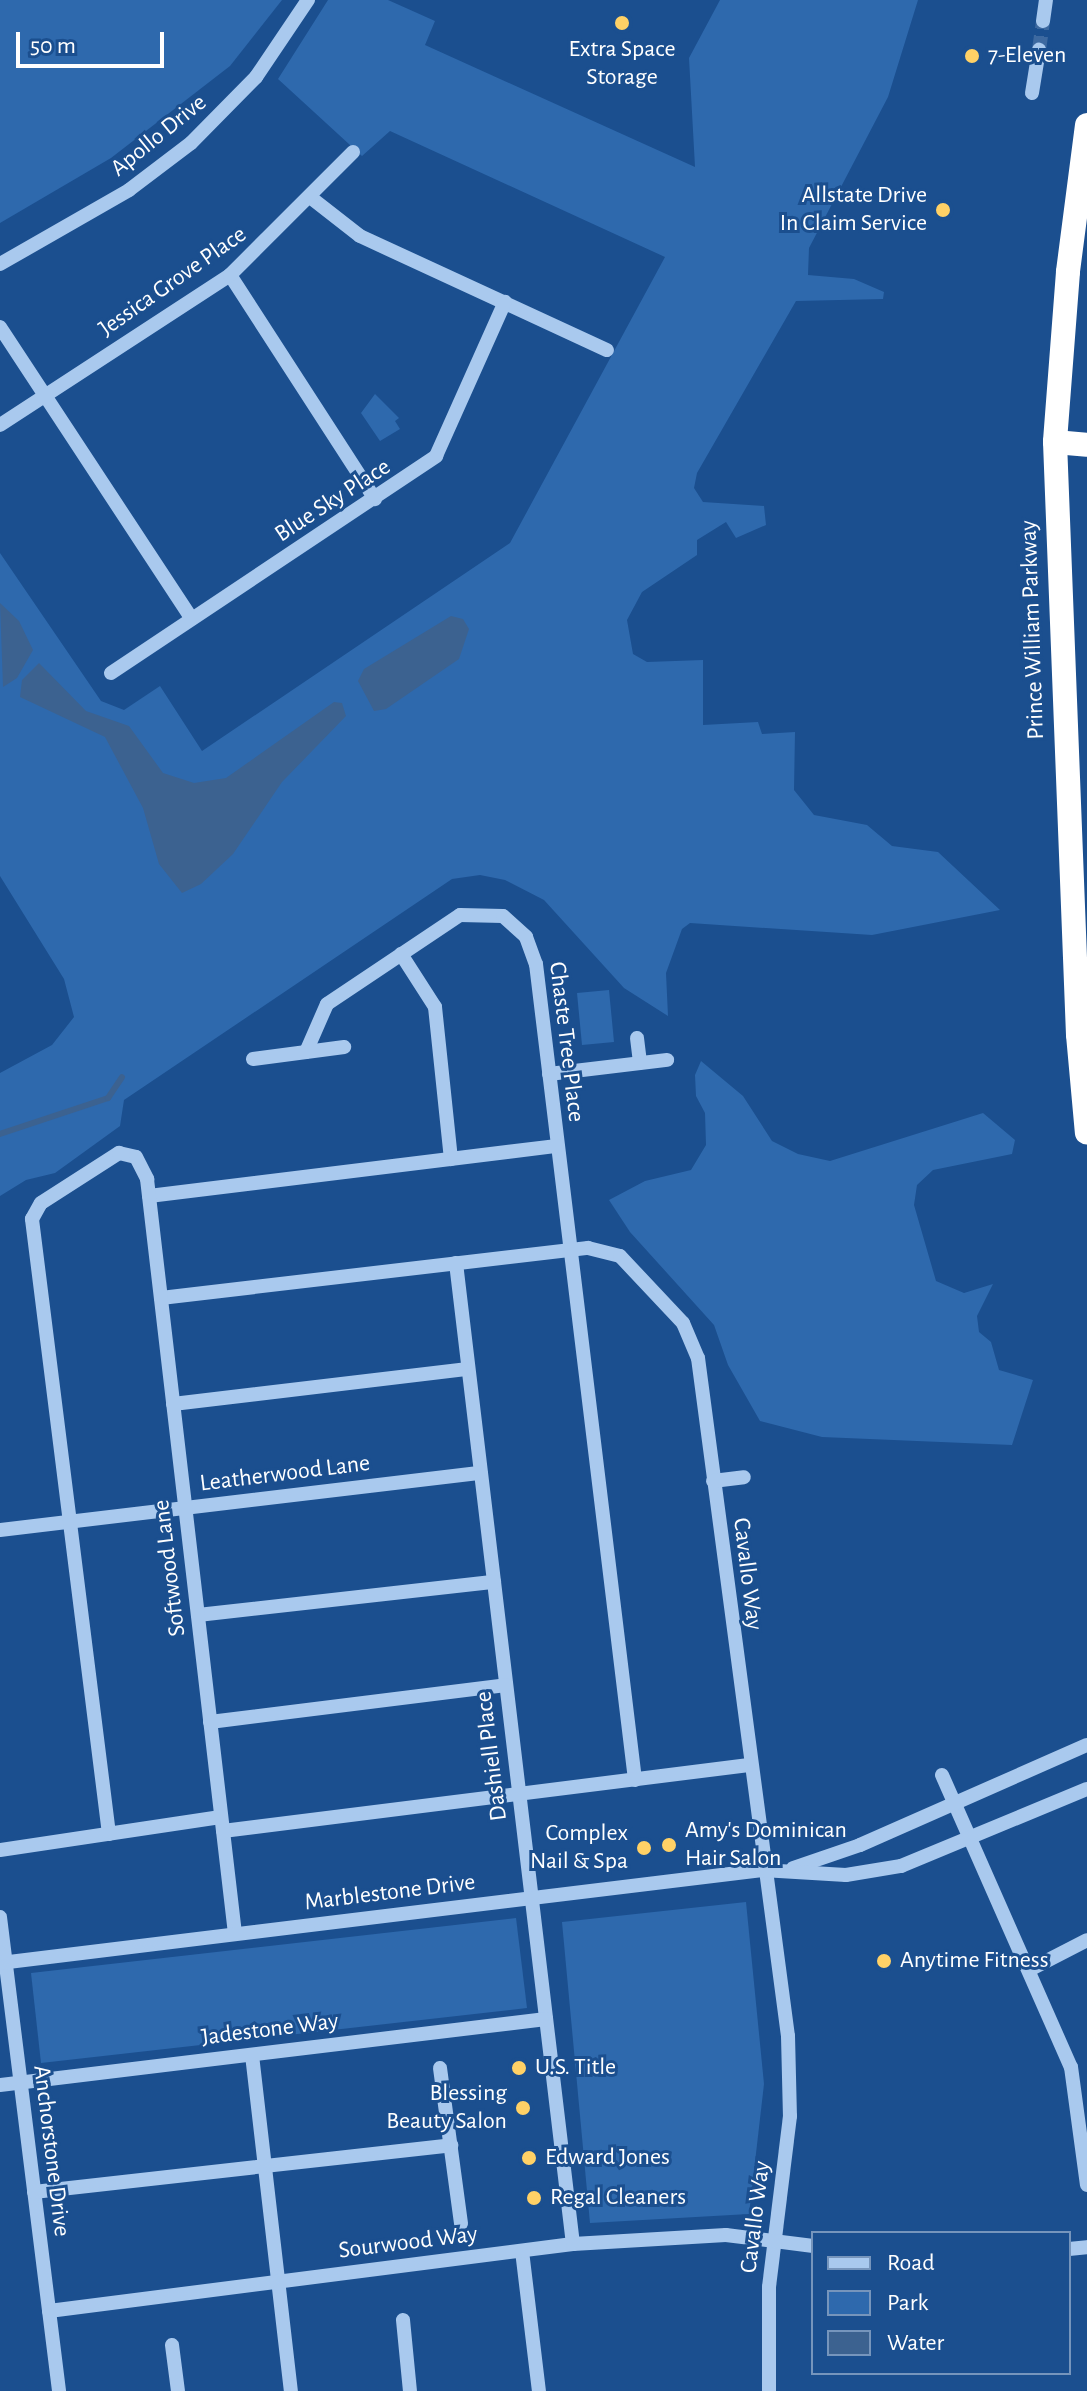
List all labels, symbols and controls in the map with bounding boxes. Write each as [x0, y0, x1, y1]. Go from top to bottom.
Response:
marker: Extra Space Storage [613, 14, 631, 32]
scale bar [20, 16, 168, 66]
text: 50 m [30, 34, 76, 58]
place label: Extra Space Storage [568, 36, 676, 92]
place label: 7-Eleven [988, 42, 1066, 70]
marker: 7-Eleven [963, 47, 981, 65]
street label: Apollo Drive [105, 89, 213, 183]
place label: Allstate Drive In Claim Service [780, 182, 927, 238]
marker: Allstate Drive In Claim Service [934, 201, 952, 219]
street label: Jessica Grove Place [94, 220, 252, 344]
street label: Blue Sky Place [270, 453, 396, 549]
street label: Prince William Parkway [1015, 520, 1051, 740]
street label: Chaste Tree Place [542, 960, 590, 1124]
street label: Leatherwood Lane [198, 1449, 372, 1499]
street label: Softwood Lane [147, 1498, 193, 1638]
street label: Cavallo Way [726, 1516, 768, 1632]
street label: Dashiell Place [470, 1690, 514, 1822]
place label: Amy's Dominican Hair Salon [685, 1817, 847, 1873]
place label: Complex Nail & Spa [530, 1820, 628, 1876]
marker: Amy's Dominican Hair Salon [660, 1836, 678, 1854]
marker: Complex Nail & Spa [635, 1839, 653, 1857]
street label: Marblestone Drive [303, 1868, 477, 1918]
place label: Anytime Fitness [900, 1947, 1049, 1975]
marker: Anytime Fitness [875, 1952, 893, 1970]
street label: Jadestone Way [200, 2007, 340, 2053]
place label: U.S. Title [535, 2054, 616, 2082]
marker: U.S. Title [510, 2059, 528, 2077]
street label: Anchorstone Drive [26, 2064, 76, 2238]
place label: Blessing Beauty Salon [386, 2080, 507, 2136]
marker: Blessing Beauty Salon [514, 2099, 532, 2117]
place label: Edward Jones [545, 2144, 670, 2172]
marker: Edward Jones [520, 2149, 538, 2167]
street label: Cavallo Way [735, 2159, 777, 2275]
place label: Regal Cleaners [550, 2184, 686, 2212]
marker: Regal Cleaners [525, 2189, 543, 2207]
street label: Sourwood Way [337, 2220, 479, 2266]
legend [811, 2231, 1071, 2375]
text: Road [887, 2251, 935, 2275]
text: Park [887, 2291, 928, 2315]
text: Water [887, 2331, 944, 2355]

